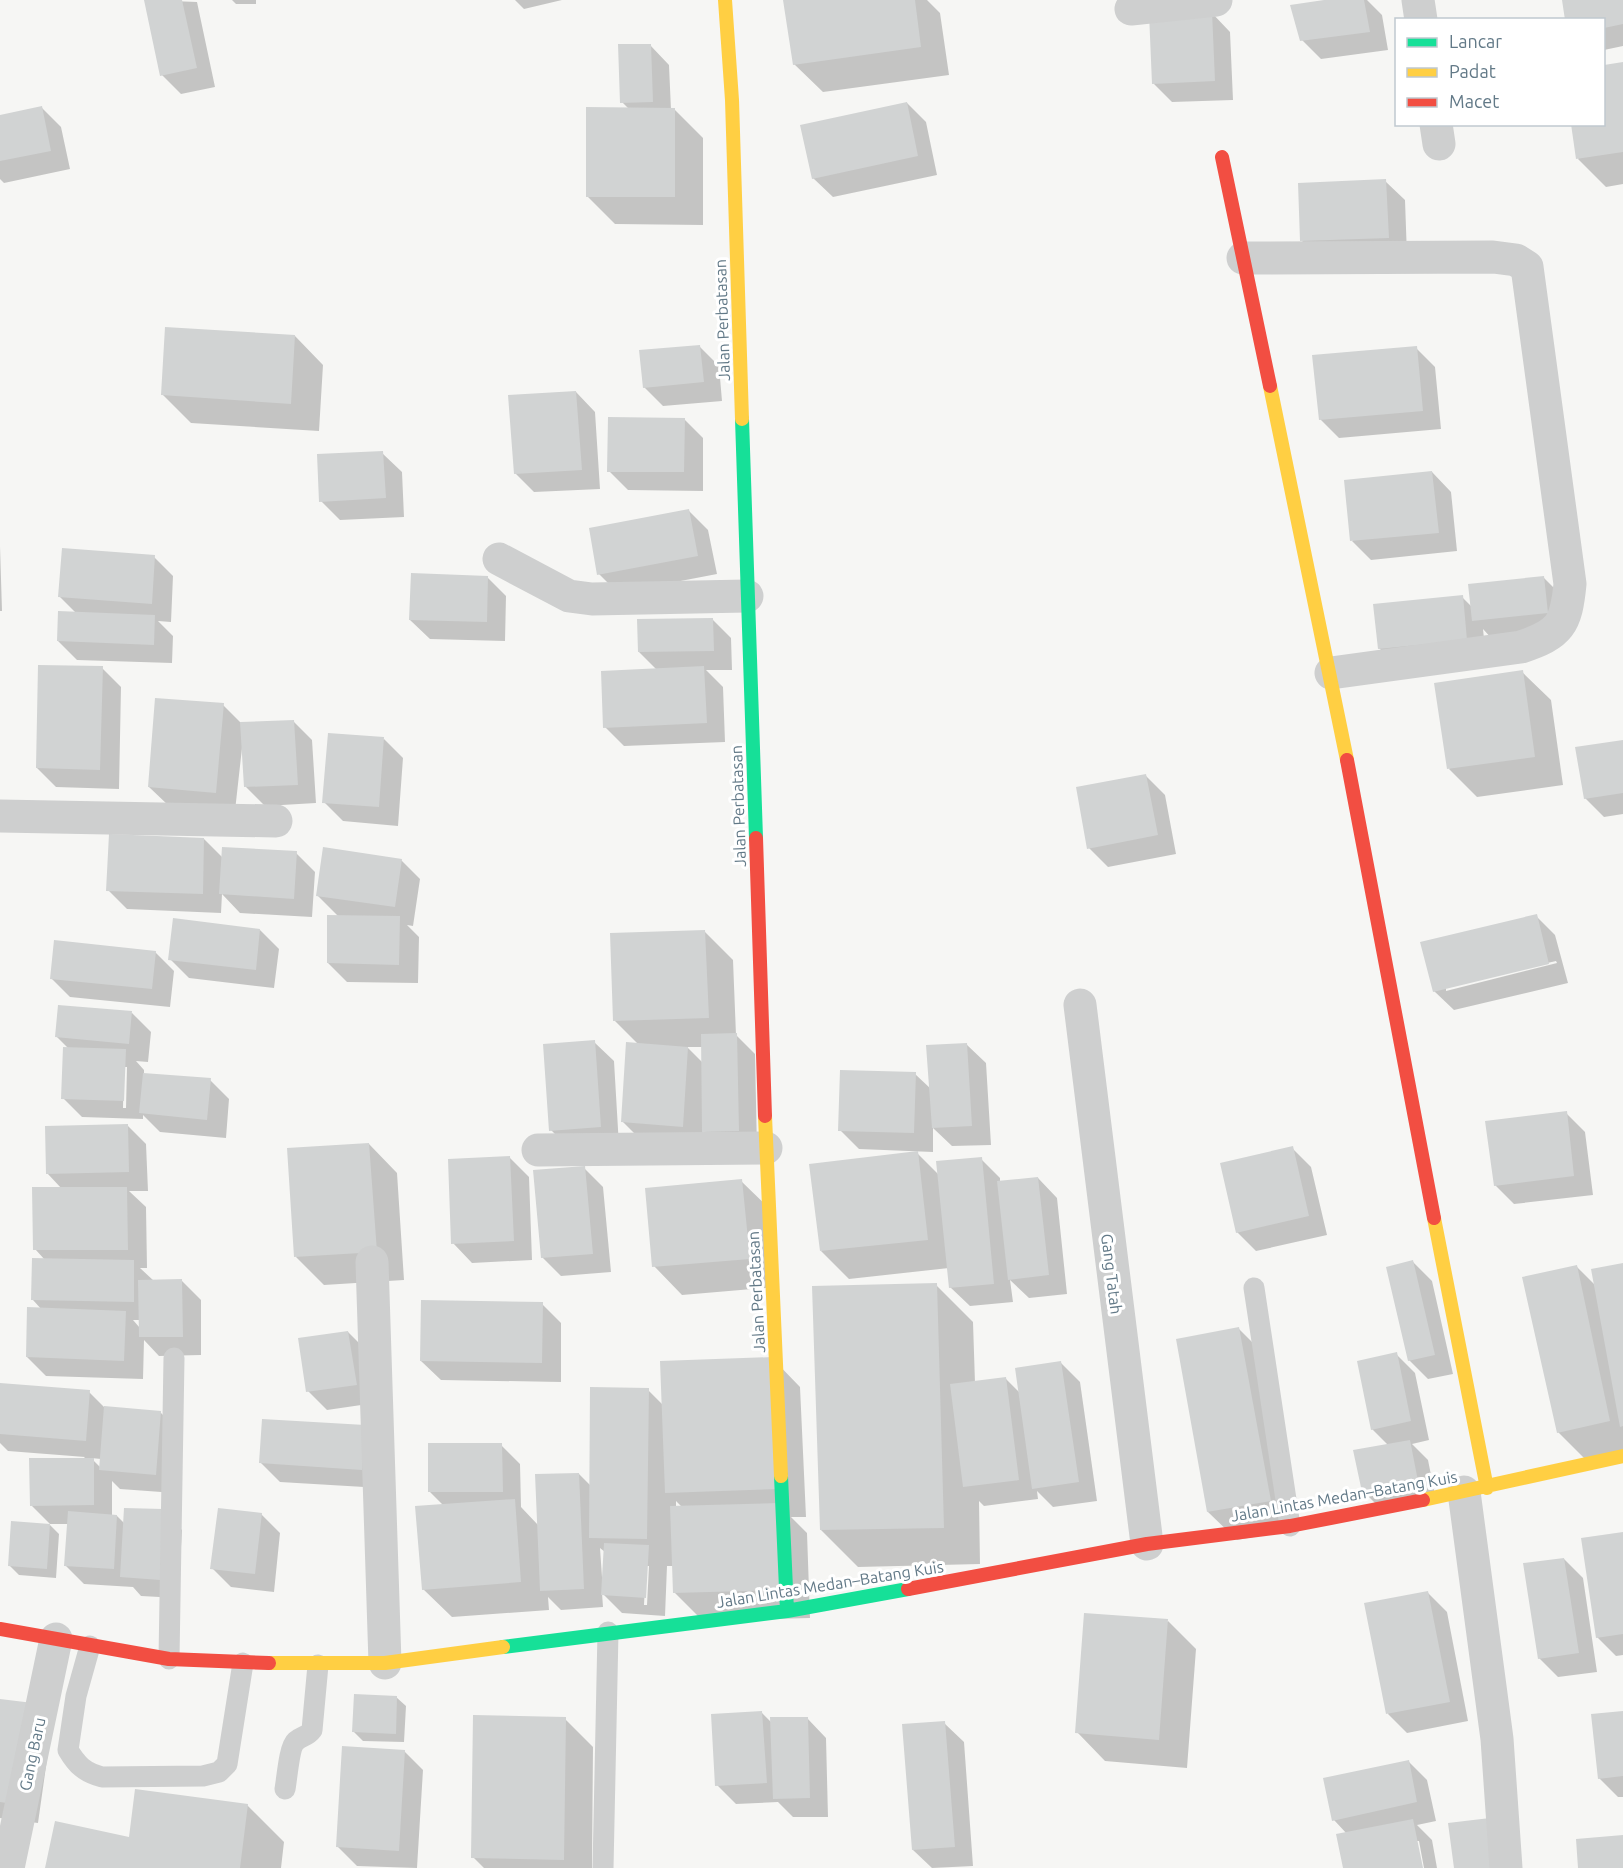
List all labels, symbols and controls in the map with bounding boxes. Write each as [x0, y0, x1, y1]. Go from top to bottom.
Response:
legend [1395, 18, 1605, 126]
text: Lancar [1449, 31, 1502, 51]
text: Padat [1449, 61, 1496, 81]
text: Macet [1449, 91, 1499, 111]
street label: Jalan Perbatasan [711, 259, 733, 381]
street label: Jalan Perbatasan [727, 745, 749, 867]
street label: Jalan Perbatasan [744, 1231, 768, 1353]
street label: Gang Tatah [1098, 1233, 1126, 1315]
street label: Jalan Lintas Medan–Batang Kuis [1229, 1467, 1459, 1525]
street label: Jalan Lintas Medan–Batang Kuis [715, 1557, 945, 1611]
street label: Gang Baru [15, 1716, 49, 1792]

